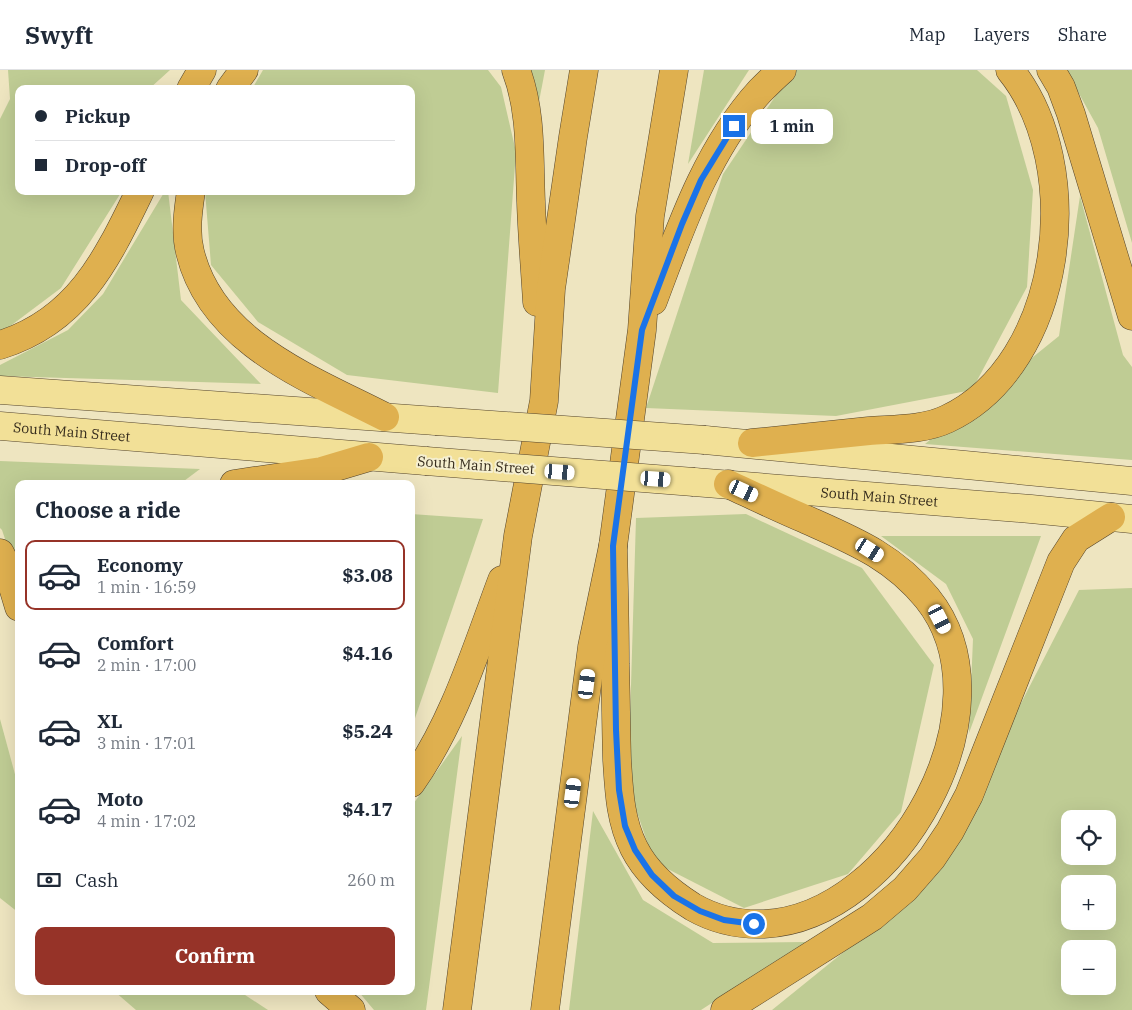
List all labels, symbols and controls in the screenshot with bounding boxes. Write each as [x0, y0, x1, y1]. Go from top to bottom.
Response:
text: Swyft [25, 19, 93, 51]
text: Map [909, 23, 946, 46]
text: Layers [974, 23, 1030, 46]
text: Share [1058, 23, 1107, 46]
text: Pickup [65, 104, 130, 128]
callout: 1 min [752, 108, 834, 144]
route end [723, 115, 745, 137]
text: 1 min [770, 116, 814, 136]
text: Drop-off [65, 153, 146, 177]
street label: South Main Street [12, 418, 131, 446]
street label: South Main Street [417, 452, 535, 478]
car [544, 463, 575, 481]
car [640, 470, 671, 488]
car [727, 478, 760, 504]
street label: South Main Street [820, 483, 939, 511]
text: Choose a ride [35, 495, 181, 524]
car [853, 536, 886, 564]
icon: car [37, 553, 82, 598]
text: Economy [97, 553, 183, 577]
text: $3.08 [342, 563, 393, 587]
text: 1 min · 16:59 [97, 577, 196, 597]
car [926, 602, 953, 636]
icon: car [37, 631, 82, 676]
text: Comfort [97, 631, 174, 655]
text: $4.16 [342, 641, 393, 665]
text: 2 min · 17:00 [97, 655, 196, 675]
car [577, 668, 596, 700]
icon: car [37, 709, 82, 754]
text: XL [97, 709, 123, 733]
text: $5.24 [342, 719, 393, 743]
text: 3 min · 17:01 [97, 733, 196, 753]
car [563, 777, 582, 809]
icon: car [37, 787, 82, 832]
text: Moto [97, 787, 143, 811]
text: $4.17 [342, 797, 393, 821]
map controls [1061, 810, 1116, 995]
button: locate [1061, 810, 1116, 865]
text: 4 min · 17:02 [97, 811, 196, 831]
icon: cash [35, 866, 63, 894]
text: Cash [75, 868, 119, 892]
text: 260 m [347, 870, 395, 890]
button: + [1061, 875, 1116, 930]
route start [743, 913, 765, 935]
button: Confirm [35, 927, 395, 985]
button: − [1061, 940, 1116, 995]

